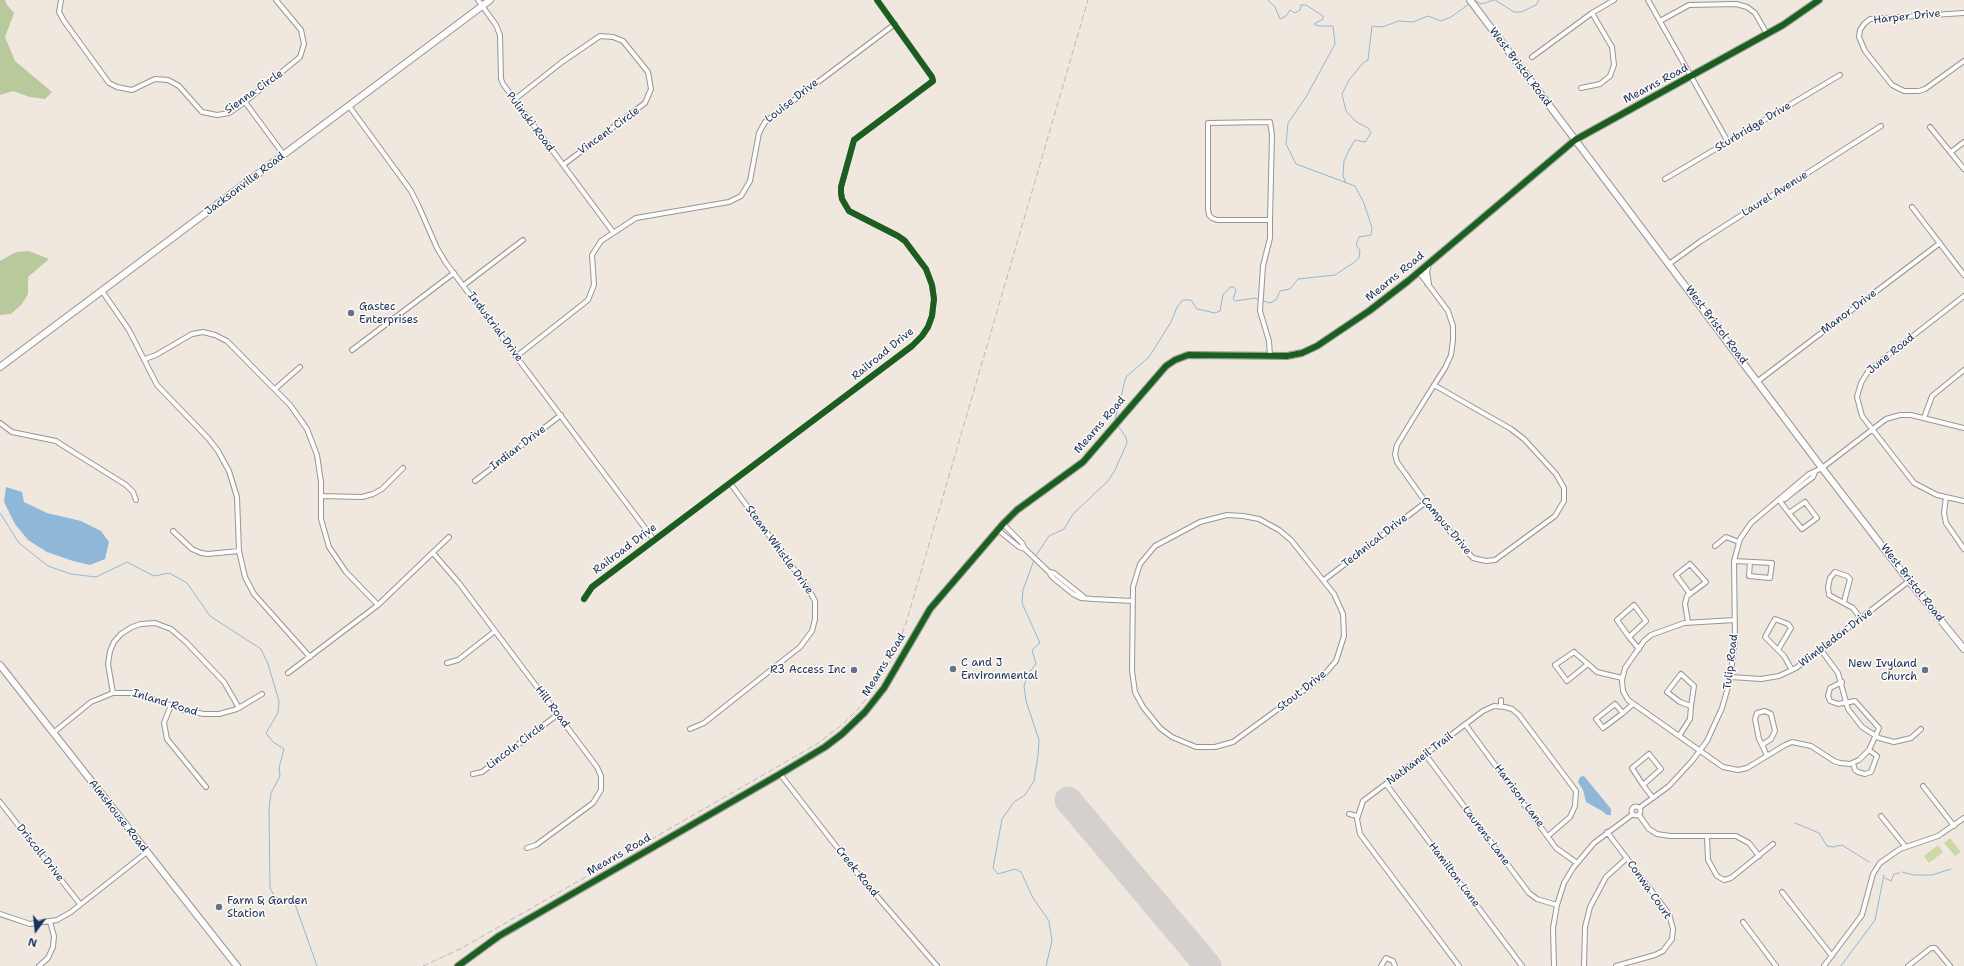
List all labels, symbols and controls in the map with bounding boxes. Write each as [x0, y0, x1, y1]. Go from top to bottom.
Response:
street label: Harper Drive [1873, 7, 1941, 27]
street label: West Bristol Road [1486, 25, 1554, 109]
street label: Mearns Road [1621, 61, 1691, 107]
street label: Sienna Circle [222, 67, 286, 117]
street label: Louise Drive [763, 76, 821, 126]
street label: Pulinski Road [503, 90, 557, 154]
street label: Sturbridge Drive [1713, 99, 1793, 155]
street label: Vincent Circle [576, 104, 642, 158]
street label: Jacksonville Road [203, 150, 287, 218]
street label: Laurel Avenue [1740, 168, 1810, 220]
street label: Mearns Road [1363, 249, 1427, 305]
street label: West Bristol Road [1682, 283, 1750, 367]
street label: Manor Drive [1818, 287, 1880, 337]
street label: Industrial Drive [464, 289, 526, 365]
place label: Gastec Enterprises [359, 300, 418, 326]
marker: Gastec Enterprises [346, 308, 356, 318]
street label: Railroad Drive [849, 325, 917, 383]
street label: June Road [1865, 331, 1917, 377]
street label: Mearns Road [1072, 394, 1128, 456]
street label: Indian Drive [487, 423, 549, 473]
street label: Campus Drive [1418, 494, 1474, 558]
street label: Steam Whistle Drive [742, 503, 816, 597]
street label: Technical Drive [1340, 511, 1410, 571]
street label: Railroad Drive [591, 521, 659, 577]
street label: West Bristol Road [1877, 541, 1947, 625]
street label: Wimbledon Drive [1796, 606, 1876, 670]
street label: Mearns Road [859, 631, 909, 699]
street label: Tulip Road [1721, 633, 1741, 691]
place label: C and J Environmental [961, 656, 1038, 682]
place label: New Ivyland Church [1848, 657, 1917, 683]
place label: R3 Access Inc [770, 663, 846, 677]
marker: C and J Environmental [948, 664, 958, 674]
marker: R3 Access Inc [849, 665, 859, 675]
marker: New Ivyland Church [1920, 665, 1930, 675]
street label: Stout Drive [1275, 668, 1329, 714]
street label: Hill Road [532, 683, 572, 731]
street label: Inland Road [131, 687, 199, 719]
street label: Lincoln Circle [484, 720, 548, 772]
street label: Nathaneil Trail [1384, 730, 1456, 788]
street label: Harrison Lane [1491, 762, 1547, 830]
street label: Almshouse Road [86, 777, 150, 855]
street label: Laurens Lane [1459, 804, 1513, 868]
street label: Driscoll Drive [13, 822, 67, 884]
street label: Mearns Road [585, 831, 653, 879]
street label: Hamilton Lane [1425, 840, 1483, 910]
street label: Creek Road [833, 844, 881, 900]
street label: Conwa Court [1624, 858, 1674, 922]
place label: Farm & Garden Station [227, 894, 307, 920]
marker: Farm & Garden Station [214, 902, 224, 912]
north arrow [16, 910, 56, 950]
text: N [27, 934, 39, 950]

